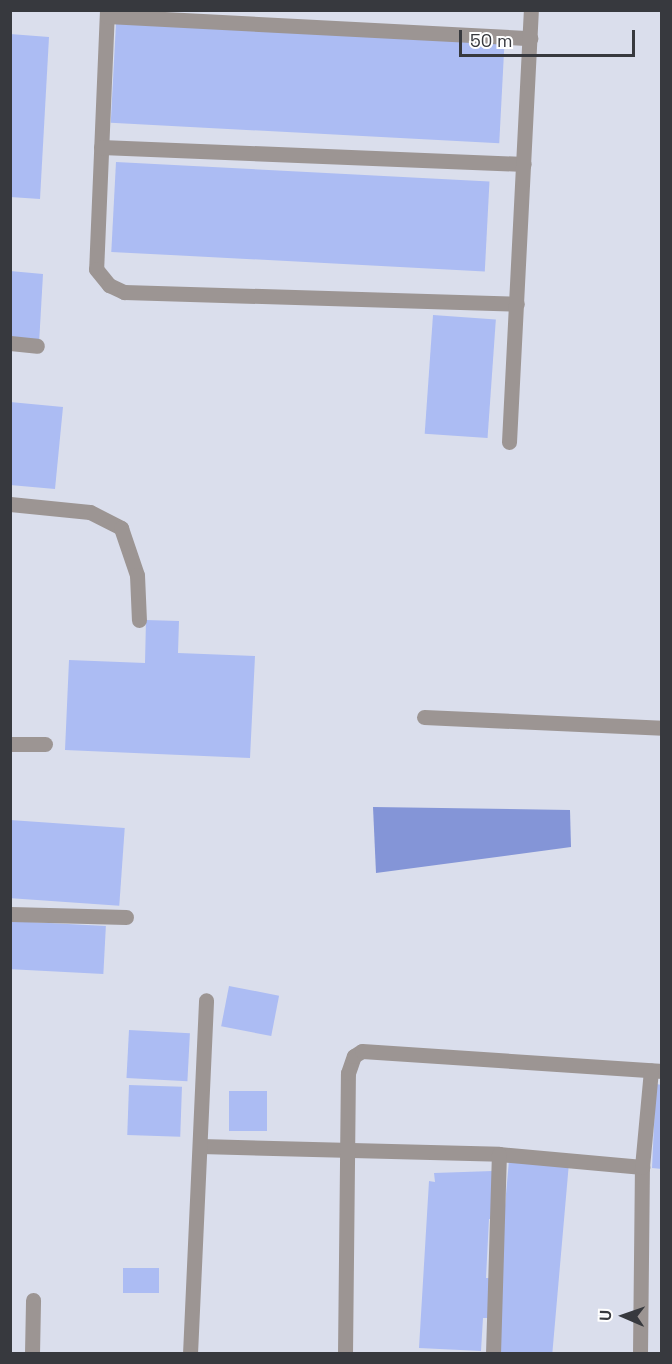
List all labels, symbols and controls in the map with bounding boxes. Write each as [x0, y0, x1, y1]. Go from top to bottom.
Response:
scale bar [462, 18, 638, 56]
text: 50 m [470, 29, 512, 52]
north arrow [594, 1286, 654, 1346]
text: U [595, 1310, 616, 1321]

